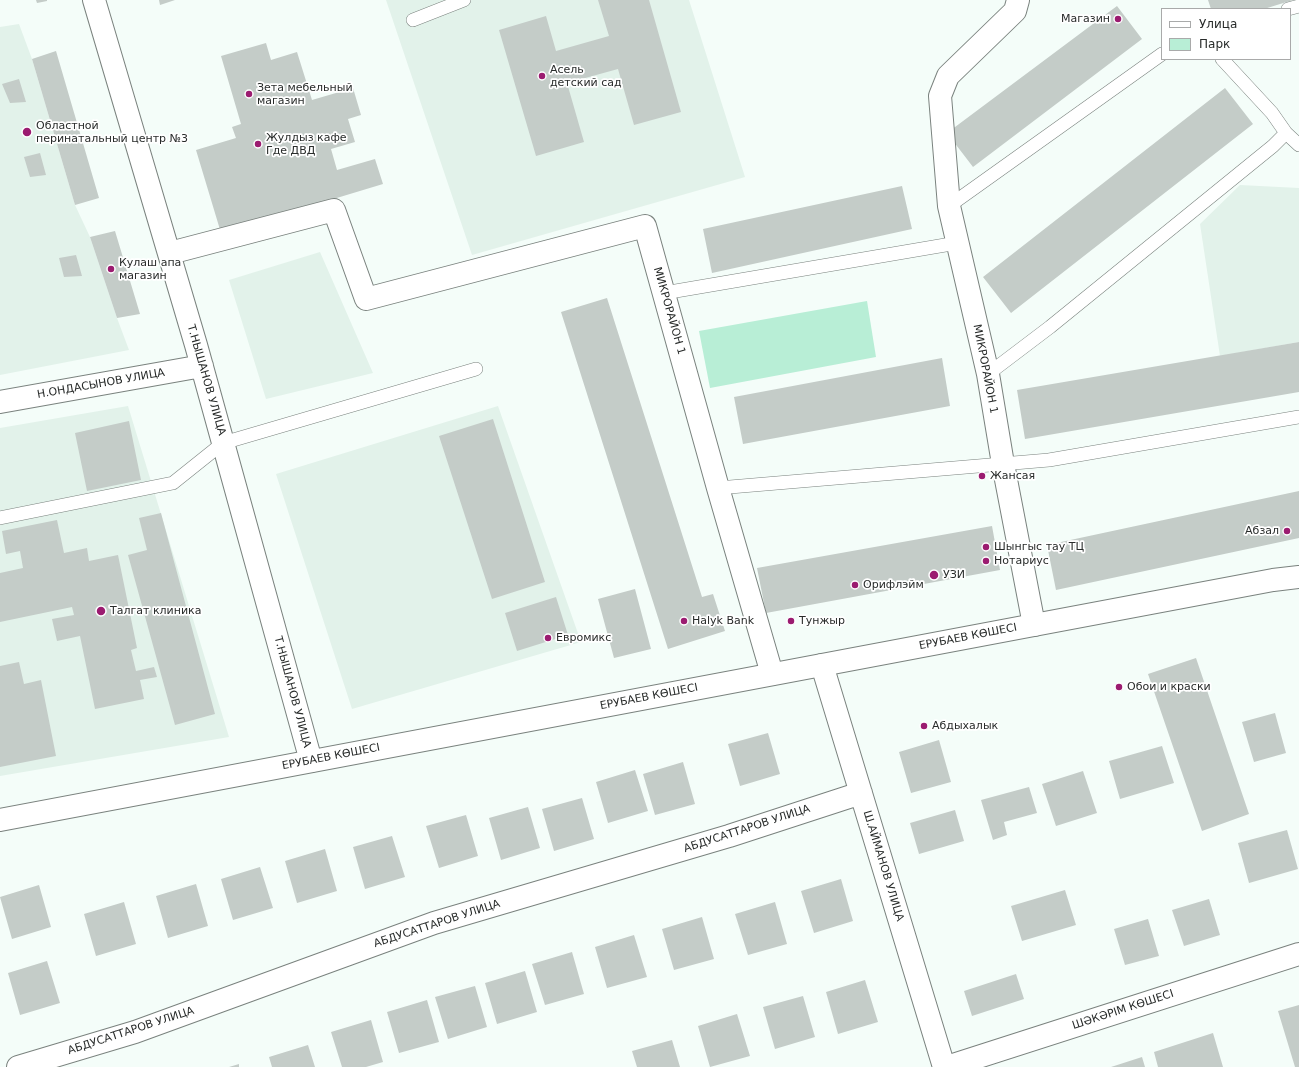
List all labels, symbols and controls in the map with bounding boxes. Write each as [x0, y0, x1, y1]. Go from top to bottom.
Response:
legend [1161, 8, 1291, 60]
place label: Магазин [1061, 12, 1110, 26]
marker: Магазин [1113, 14, 1123, 24]
text: Улица [1199, 17, 1237, 31]
text: Парк [1199, 37, 1230, 51]
place label: Асель детский сад [550, 63, 622, 89]
marker: Асель детский сад [537, 71, 547, 81]
place label: Зета мебельный магазин [257, 81, 353, 107]
marker: Зета мебельный магазин [244, 89, 254, 99]
place label: Областной перинатальный центр №3 [36, 119, 188, 145]
marker: Областной перинатальный центр №3 [21, 126, 33, 138]
place label: Жулдыз кафе Где ДВД [266, 131, 347, 157]
marker: Жулдыз кафе Где ДВД [253, 139, 263, 149]
place label: Кулаш апа магазин [119, 256, 181, 282]
marker: Кулаш апа магазин [106, 264, 116, 274]
street label: МИКРОРАЙОН 1 [650, 266, 688, 356]
street label: Т.НЫШАНОВ УЛИЦА [184, 323, 228, 437]
street label: МИКРОРАЙОН 1 [970, 323, 1000, 415]
street label: Н.ОНДАСЫНОВ УЛИЦА [36, 366, 166, 402]
place label: Жансая [990, 469, 1035, 483]
marker: Жансая [977, 471, 987, 481]
place label: Абзал [1245, 524, 1279, 538]
marker: Абзал [1282, 526, 1292, 536]
place label: Шынгыс тау ТЦ [994, 540, 1084, 554]
marker: Шынгыс тау ТЦ [981, 542, 991, 552]
place label: Нотариус [994, 554, 1049, 568]
marker: Нотариус [981, 556, 991, 566]
place label: УЗИ [943, 568, 965, 582]
marker: УЗИ [928, 569, 940, 581]
place label: Орифлэйм [863, 578, 924, 592]
marker: Орифлэйм [850, 580, 860, 590]
place label: Талгат клиника [110, 604, 201, 618]
marker: Талгат клиника [95, 605, 107, 617]
place label: Halyk Bank [692, 614, 754, 628]
place label: Тунжыр [799, 614, 845, 628]
marker: Halyk Bank [679, 616, 689, 626]
marker: Тунжыр [786, 616, 796, 626]
street label: ЕРУБАЕВ КӨШЕСІ [918, 621, 1018, 653]
place label: Евромикс [556, 631, 611, 645]
marker: Евромикс [543, 633, 553, 643]
street label: Т.НЫШАНОВ УЛИЦА [271, 635, 313, 749]
place label: Обои и краски [1127, 680, 1211, 694]
street label: ЕРУБАЕВ КӨШЕСІ [599, 681, 699, 713]
marker: Обои и краски [1114, 682, 1124, 692]
place label: Абдыхалык [932, 719, 998, 733]
marker: Абдыхалык [919, 721, 929, 731]
street label: ЕРУБАЕВ КӨШЕСІ [281, 741, 381, 773]
street label: АБДУСАТТАРОВ УЛИЦА [682, 802, 812, 856]
street label: Ш.АЙМАНОВ УЛИЦА [860, 809, 906, 923]
street label: АБДУСАТТАРОВ УЛИЦА [372, 897, 502, 951]
street label: ШӘКӘРІМ КӨШЕСІ [1071, 987, 1175, 1033]
street label: АБДУСАТТАРОВ УЛИЦА [66, 1004, 196, 1058]

